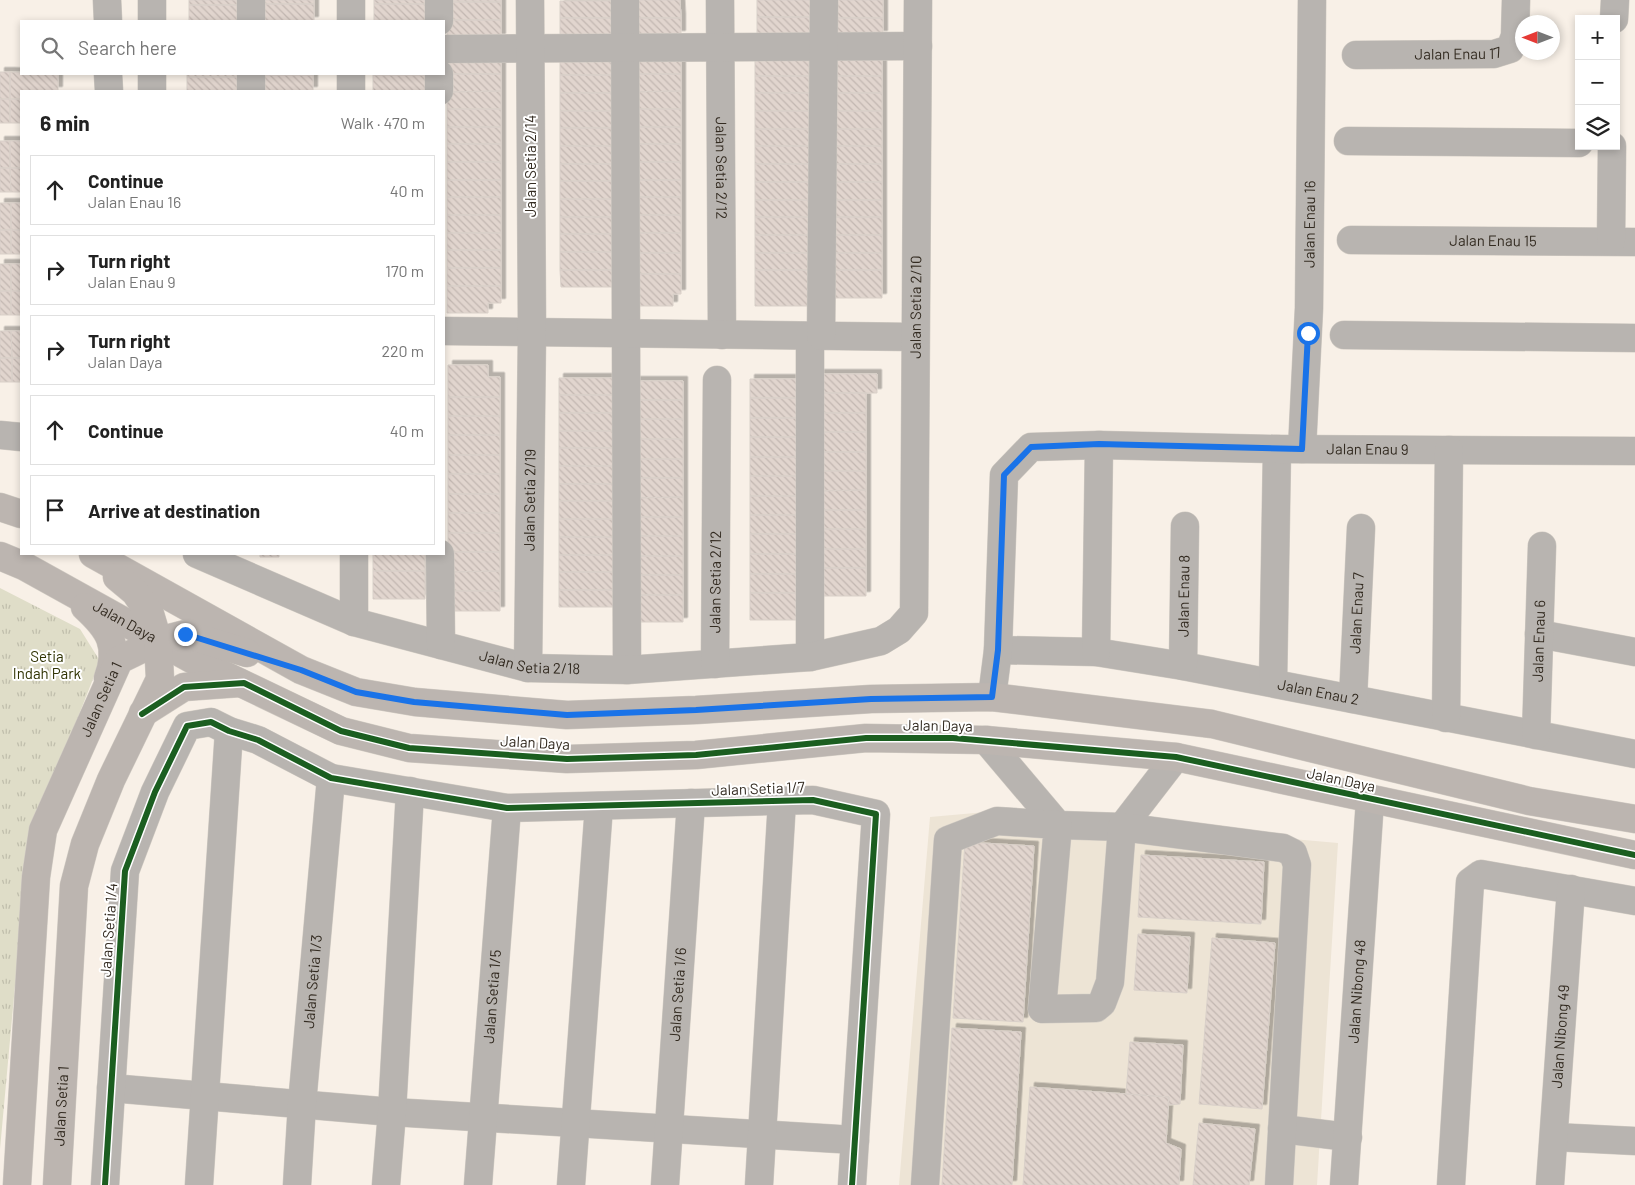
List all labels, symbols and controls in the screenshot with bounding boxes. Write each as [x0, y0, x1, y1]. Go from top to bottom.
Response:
north arrow [1515, 15, 1560, 60]
map controls [1575, 15, 1620, 150]
button: + [1575, 15, 1620, 60]
search box [20, 20, 445, 75]
icon: search [38, 34, 66, 62]
text: Search here [78, 36, 177, 59]
street label: Jalan Enau 17 [1415, 42, 1503, 63]
button: − [1575, 60, 1620, 105]
button: layers [1575, 105, 1620, 150]
text: 6 min [40, 110, 90, 135]
text: Walk · 470 m [341, 113, 425, 132]
street label: Jalan Setia 2/14 [521, 115, 539, 217]
street label: Jalan Setia 2/12 [713, 117, 731, 219]
text: Continue [88, 169, 164, 192]
icon: ahead [41, 176, 69, 204]
street label: Jalan Enau 16 [1299, 180, 1318, 268]
text: 40 m [390, 181, 424, 200]
text: Jalan Enau 16 [88, 192, 181, 211]
street label: Jalan Enau 15 [1449, 231, 1537, 249]
text: Turn right [88, 249, 170, 272]
icon: right [41, 256, 69, 284]
street label: Jalan Setia 2/10 [906, 256, 924, 359]
text: 170 m [385, 261, 424, 280]
text: Jalan Enau 9 [88, 272, 176, 291]
route start [1297, 322, 1320, 345]
text: Turn right [88, 329, 170, 352]
icon: right [41, 336, 69, 364]
text: 220 m [381, 341, 424, 360]
text: Jalan Daya [88, 352, 162, 371]
icon: ahead [41, 416, 69, 444]
text: Continue [88, 419, 164, 442]
text: 40 m [390, 421, 424, 440]
street label: Jalan Enau 9 [1326, 439, 1409, 458]
street label: Jalan Setia 2/19 [519, 449, 539, 551]
icon: arrive [41, 496, 69, 524]
text: Arrive at destination [88, 499, 260, 522]
street label: Jalan Setia 2/12 [705, 531, 724, 633]
street label: Jalan Enau 8 [1173, 555, 1193, 637]
street label: Jalan Enau 7 [1345, 572, 1367, 654]
street label: Jalan Daya [90, 596, 160, 646]
street label: Jalan Enau 6 [1528, 600, 1548, 682]
route end [174, 623, 197, 646]
street label: Jalan Setia 2/18 [477, 645, 580, 677]
park label: Setia Indah Park [13, 647, 82, 682]
street label: Jalan Setia 1 [76, 659, 125, 740]
street label: Jalan Enau 2 [1276, 675, 1361, 708]
street label: Jalan Daya [903, 715, 973, 735]
street label: Jalan Daya [500, 731, 570, 753]
street label: Jalan Daya [1305, 763, 1377, 795]
street label: Jalan Setia 1/7 [711, 777, 805, 799]
street label: Jalan Setia 1/4 [96, 882, 120, 978]
street label: Jalan Setia 1/3 [299, 934, 325, 1029]
street label: Jalan Nibong 48 [1344, 939, 1369, 1044]
street label: Jalan Setia 1/6 [665, 947, 689, 1042]
street label: Jalan Setia 1/5 [479, 949, 504, 1044]
street label: Jalan Nibong 49 [1547, 984, 1572, 1089]
street label: Jalan Setia 1 [49, 1065, 72, 1147]

